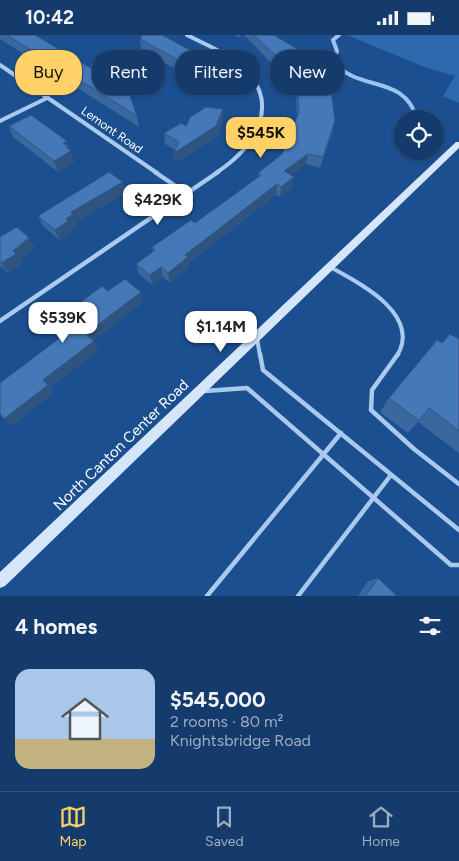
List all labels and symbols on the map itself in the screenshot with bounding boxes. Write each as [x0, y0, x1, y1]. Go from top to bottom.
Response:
street label: Lemont Road [79, 104, 145, 156]
pin: $545K [226, 117, 296, 159]
pin: $429K [123, 183, 193, 226]
pin: $539K [28, 301, 98, 344]
pin: $1.14M [180, 311, 262, 353]
street label: North Canton Center Road [50, 376, 192, 514]

